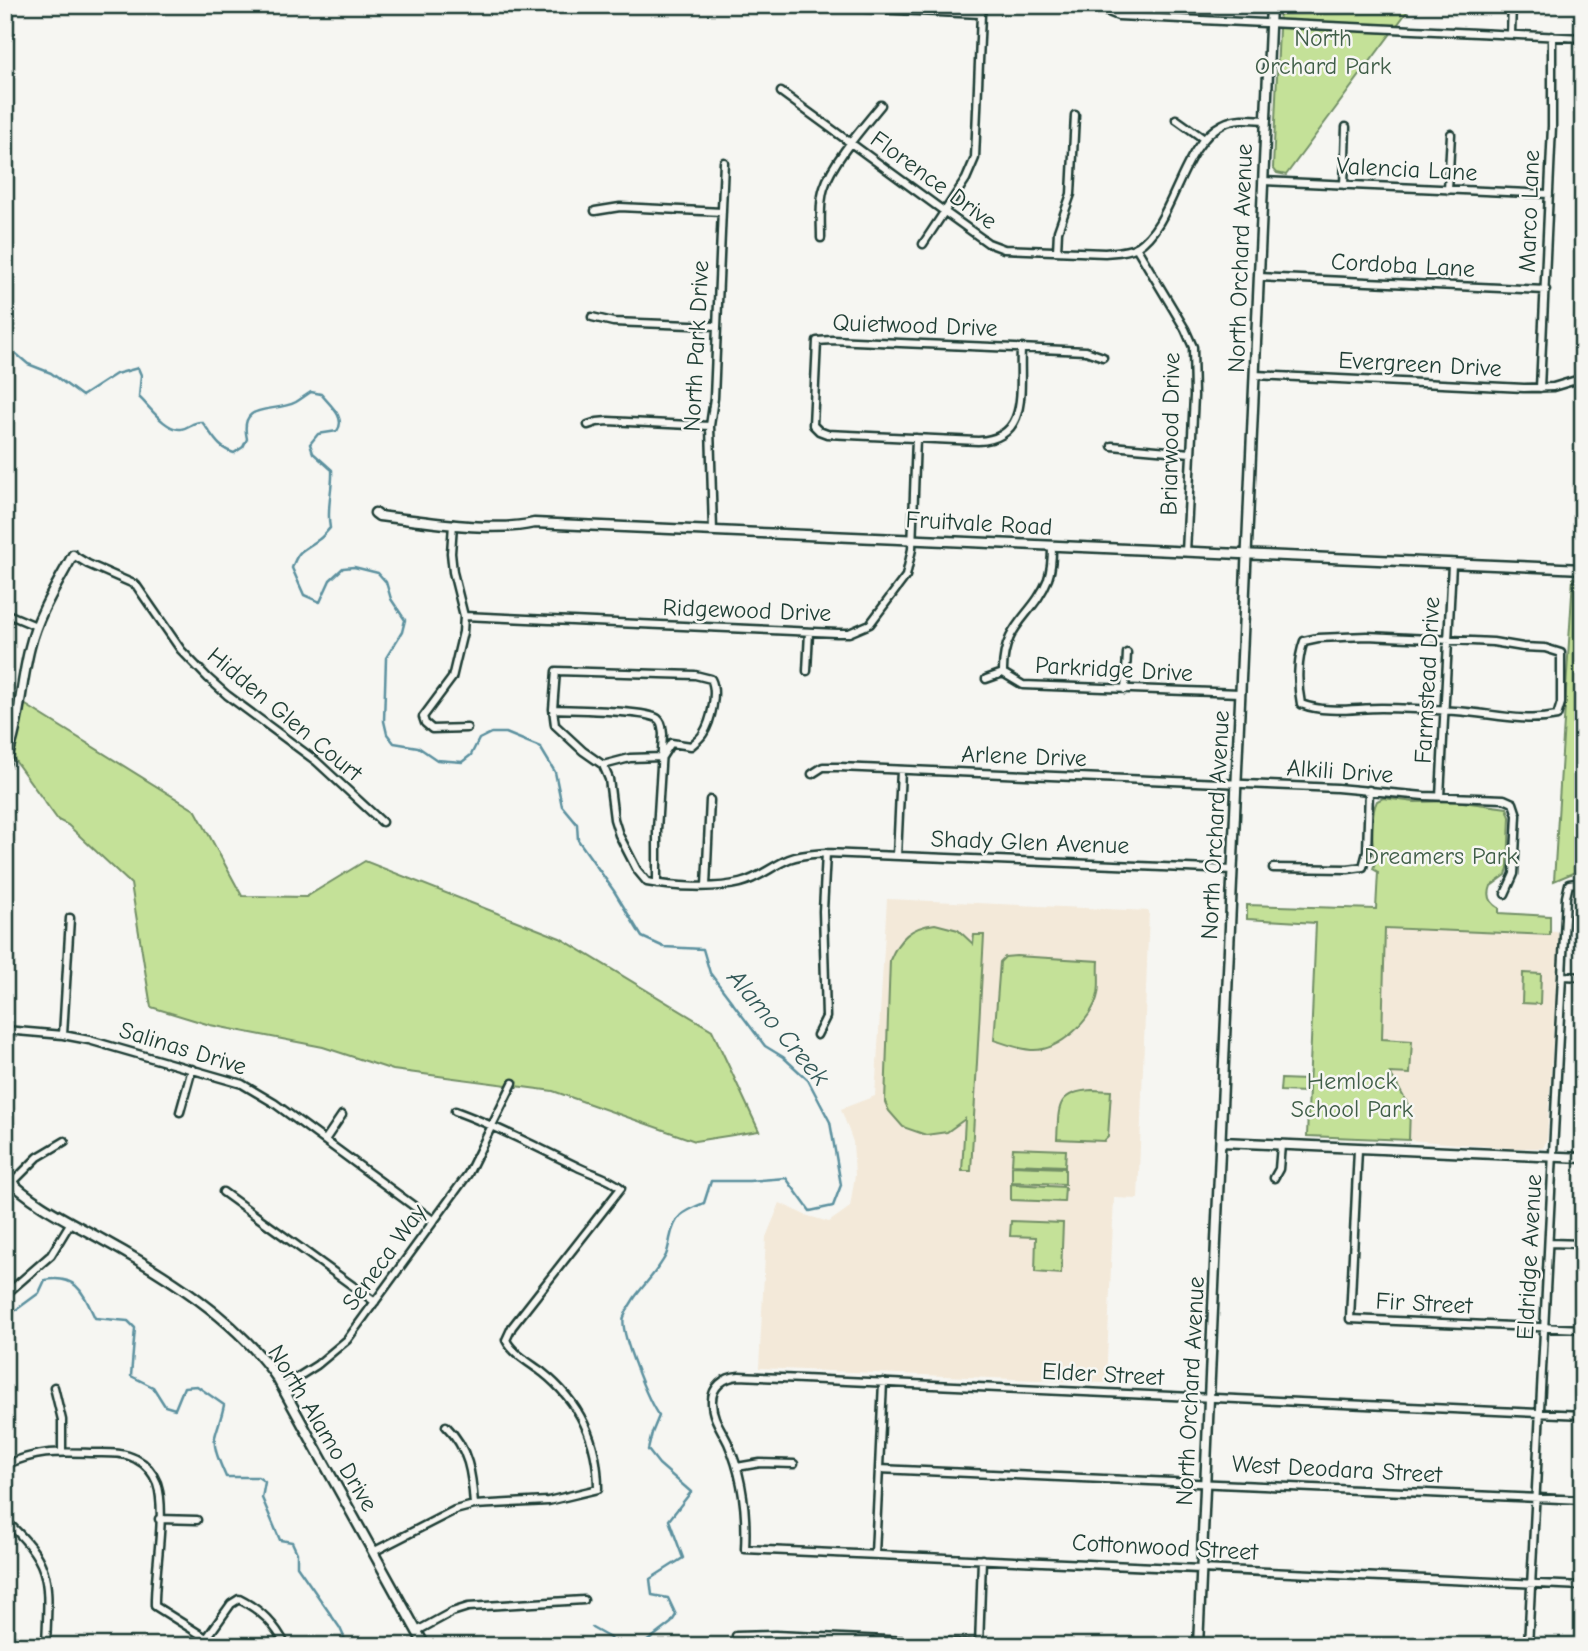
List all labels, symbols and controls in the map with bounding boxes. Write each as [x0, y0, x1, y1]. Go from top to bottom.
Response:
park label: North Orchard Park [1255, 24, 1392, 80]
street label: Florence Drive [865, 125, 1003, 235]
street label: North Orchard Avenue [1222, 143, 1258, 373]
street label: Marco Lane [1513, 149, 1545, 273]
street label: Valencia Lane [1336, 151, 1478, 187]
street label: Cordoba Lane [1330, 247, 1476, 283]
street label: North Park Drive [678, 260, 714, 432]
street label: Quietwood Drive [832, 308, 998, 342]
street label: Evergreen Drive [1338, 346, 1502, 382]
street label: Briarwood Drive [1155, 352, 1185, 516]
street label: Fruitvale Road [905, 505, 1053, 541]
street label: Ridgewood Drive [662, 593, 832, 627]
street label: Farmstead Drive [1409, 596, 1445, 764]
street label: Hidden Glen Court [202, 641, 369, 788]
street label: Parkridge Drive [1034, 651, 1194, 687]
street label: North Orchard Avenue [1195, 710, 1235, 940]
street label: Arlene Drive [961, 740, 1087, 772]
street label: Alkili Drive [1286, 753, 1394, 789]
street label: Shady Glen Avenue [930, 825, 1130, 859]
park label: Dreamers Park [1364, 842, 1518, 870]
water label: Alamo Creek [720, 963, 836, 1092]
street label: Salinas Drive [116, 1015, 250, 1081]
park label: Hemlock School Park [1291, 1067, 1414, 1123]
street label: Eldridge Avenue [1511, 1173, 1547, 1341]
street label: Seneca Way [336, 1198, 432, 1316]
street label: North Orchard Avenue [1170, 1276, 1210, 1506]
street label: Fir Street [1375, 1286, 1474, 1320]
street label: North Alamo Drive [262, 1340, 384, 1516]
street label: Elder Street [1041, 1357, 1166, 1391]
street label: West Deodara Street [1231, 1450, 1444, 1489]
street label: Cottonwood Street [1071, 1528, 1260, 1566]

